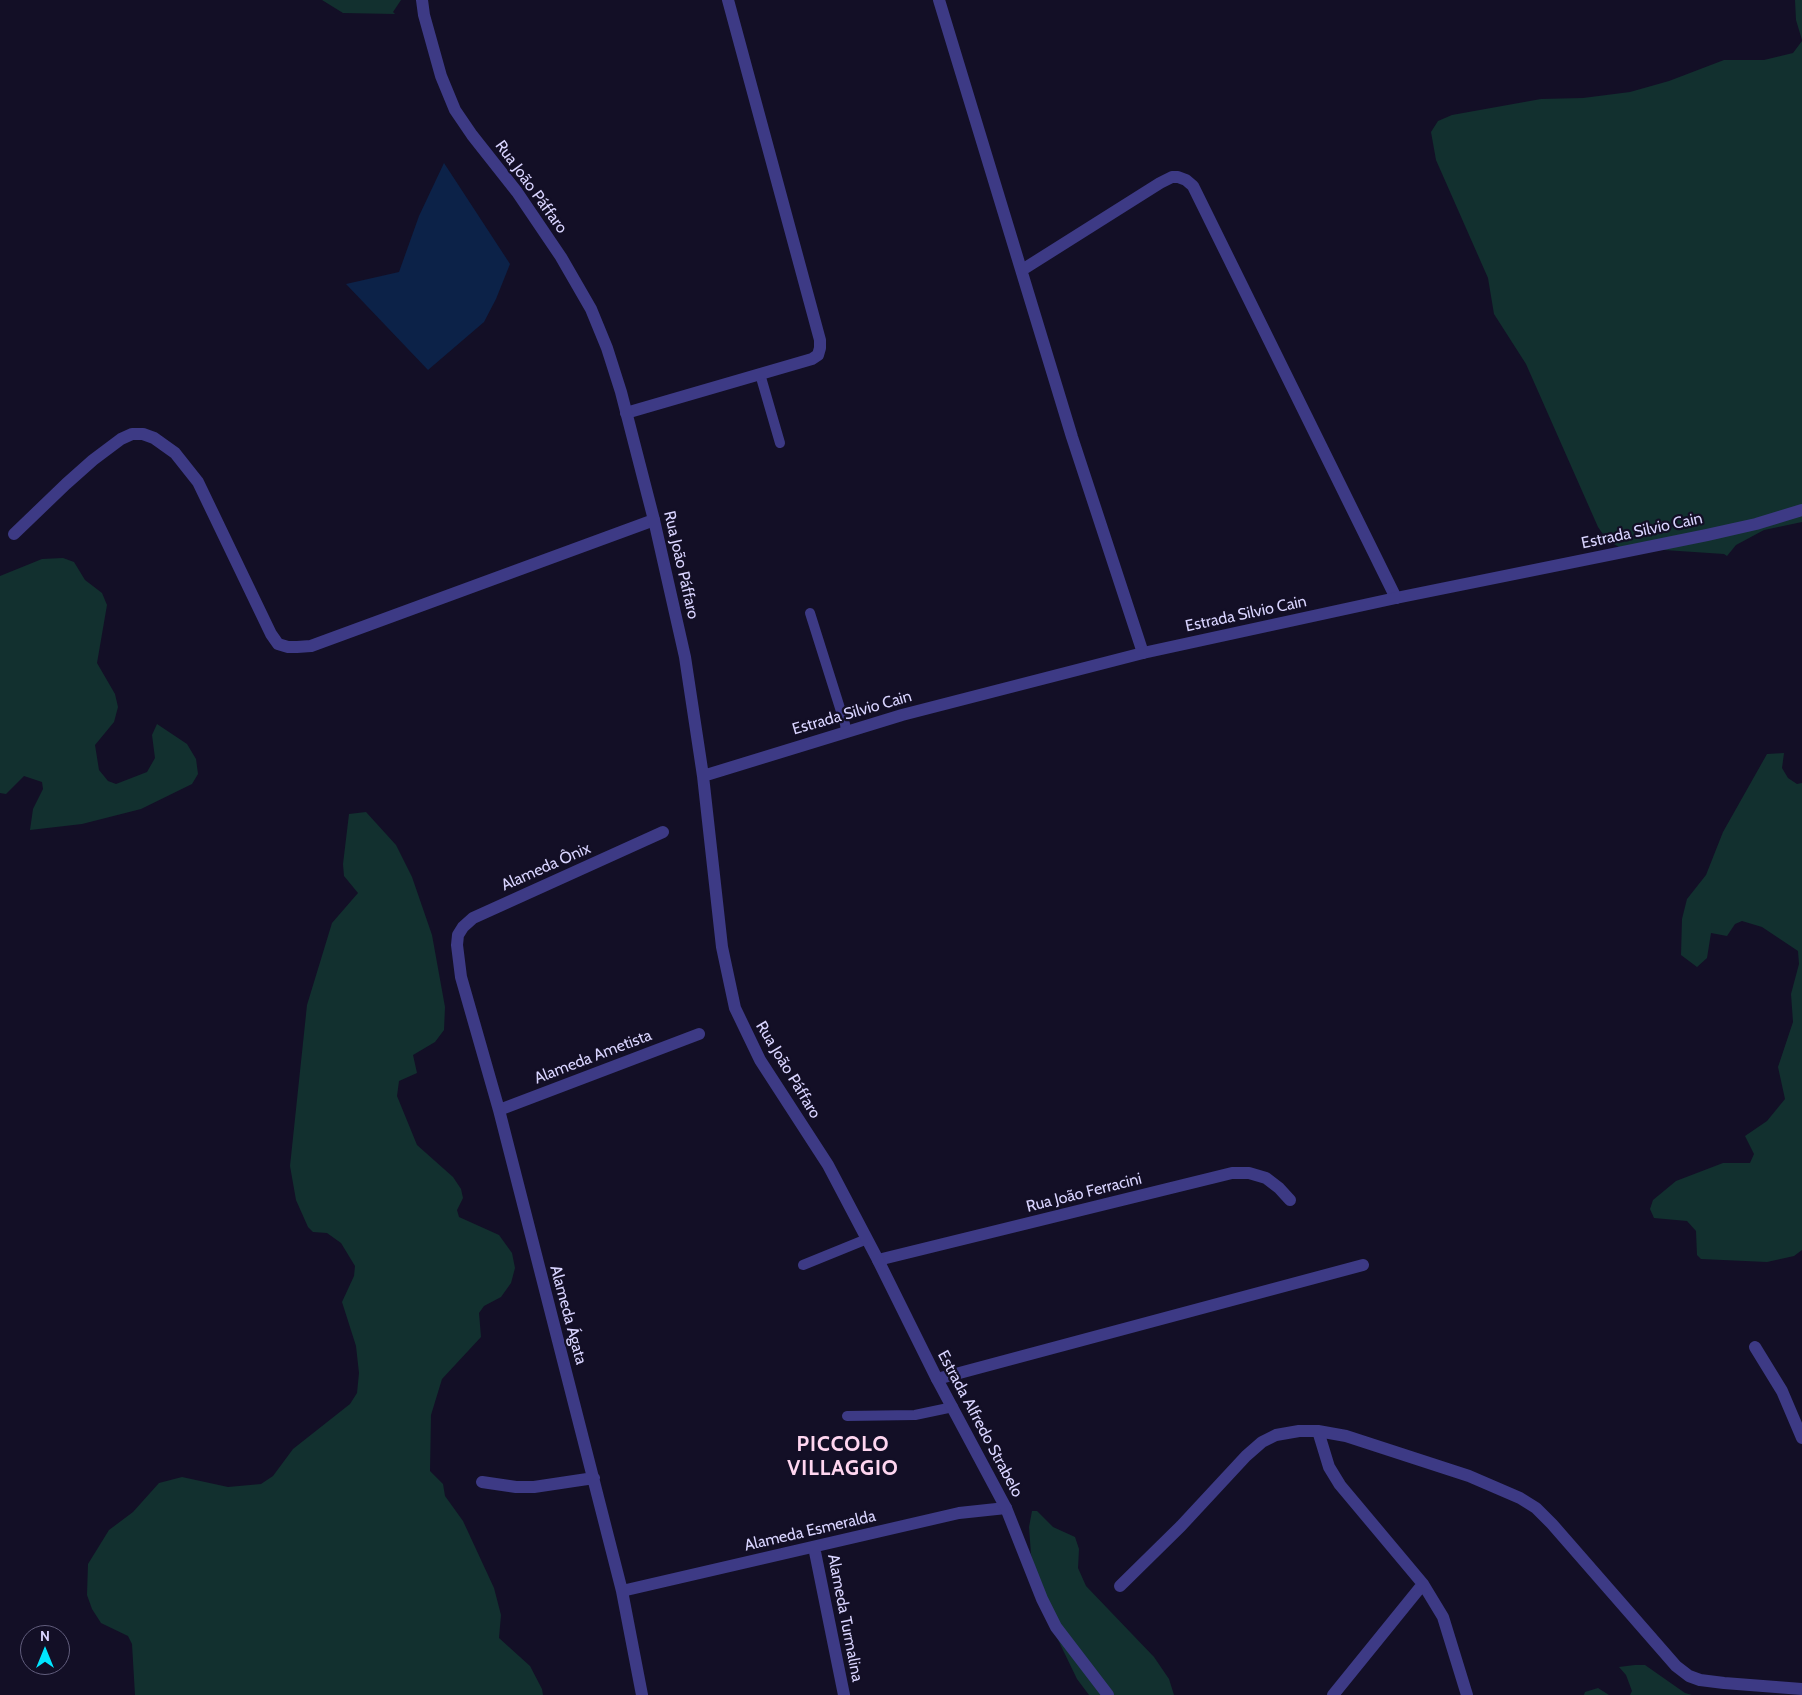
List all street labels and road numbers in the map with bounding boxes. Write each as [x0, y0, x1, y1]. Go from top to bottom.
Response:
street label: Rua João Páffaro [491, 137, 571, 237]
street label: Rua João Páffaro [659, 509, 703, 621]
street label: Estrada Silvio Cain [1580, 509, 1704, 553]
street label: Estrada Silvio Cain [1184, 592, 1308, 636]
street label: Estrada Silvio Cain [790, 687, 914, 739]
street label: Alameda Ônix [498, 839, 594, 895]
street label: Rua João Páffaro [751, 1018, 825, 1122]
street label: Alameda Ametista [532, 1026, 654, 1088]
street label: Rua João Ferracini [1024, 1169, 1144, 1217]
street label: Alameda Ágata [546, 1263, 590, 1367]
street label: Estrada Alfredo Strabelo [933, 1347, 1027, 1501]
street label: Alameda Esmeralda [743, 1507, 877, 1555]
street label: Alameda Turmalina [823, 1553, 867, 1683]

